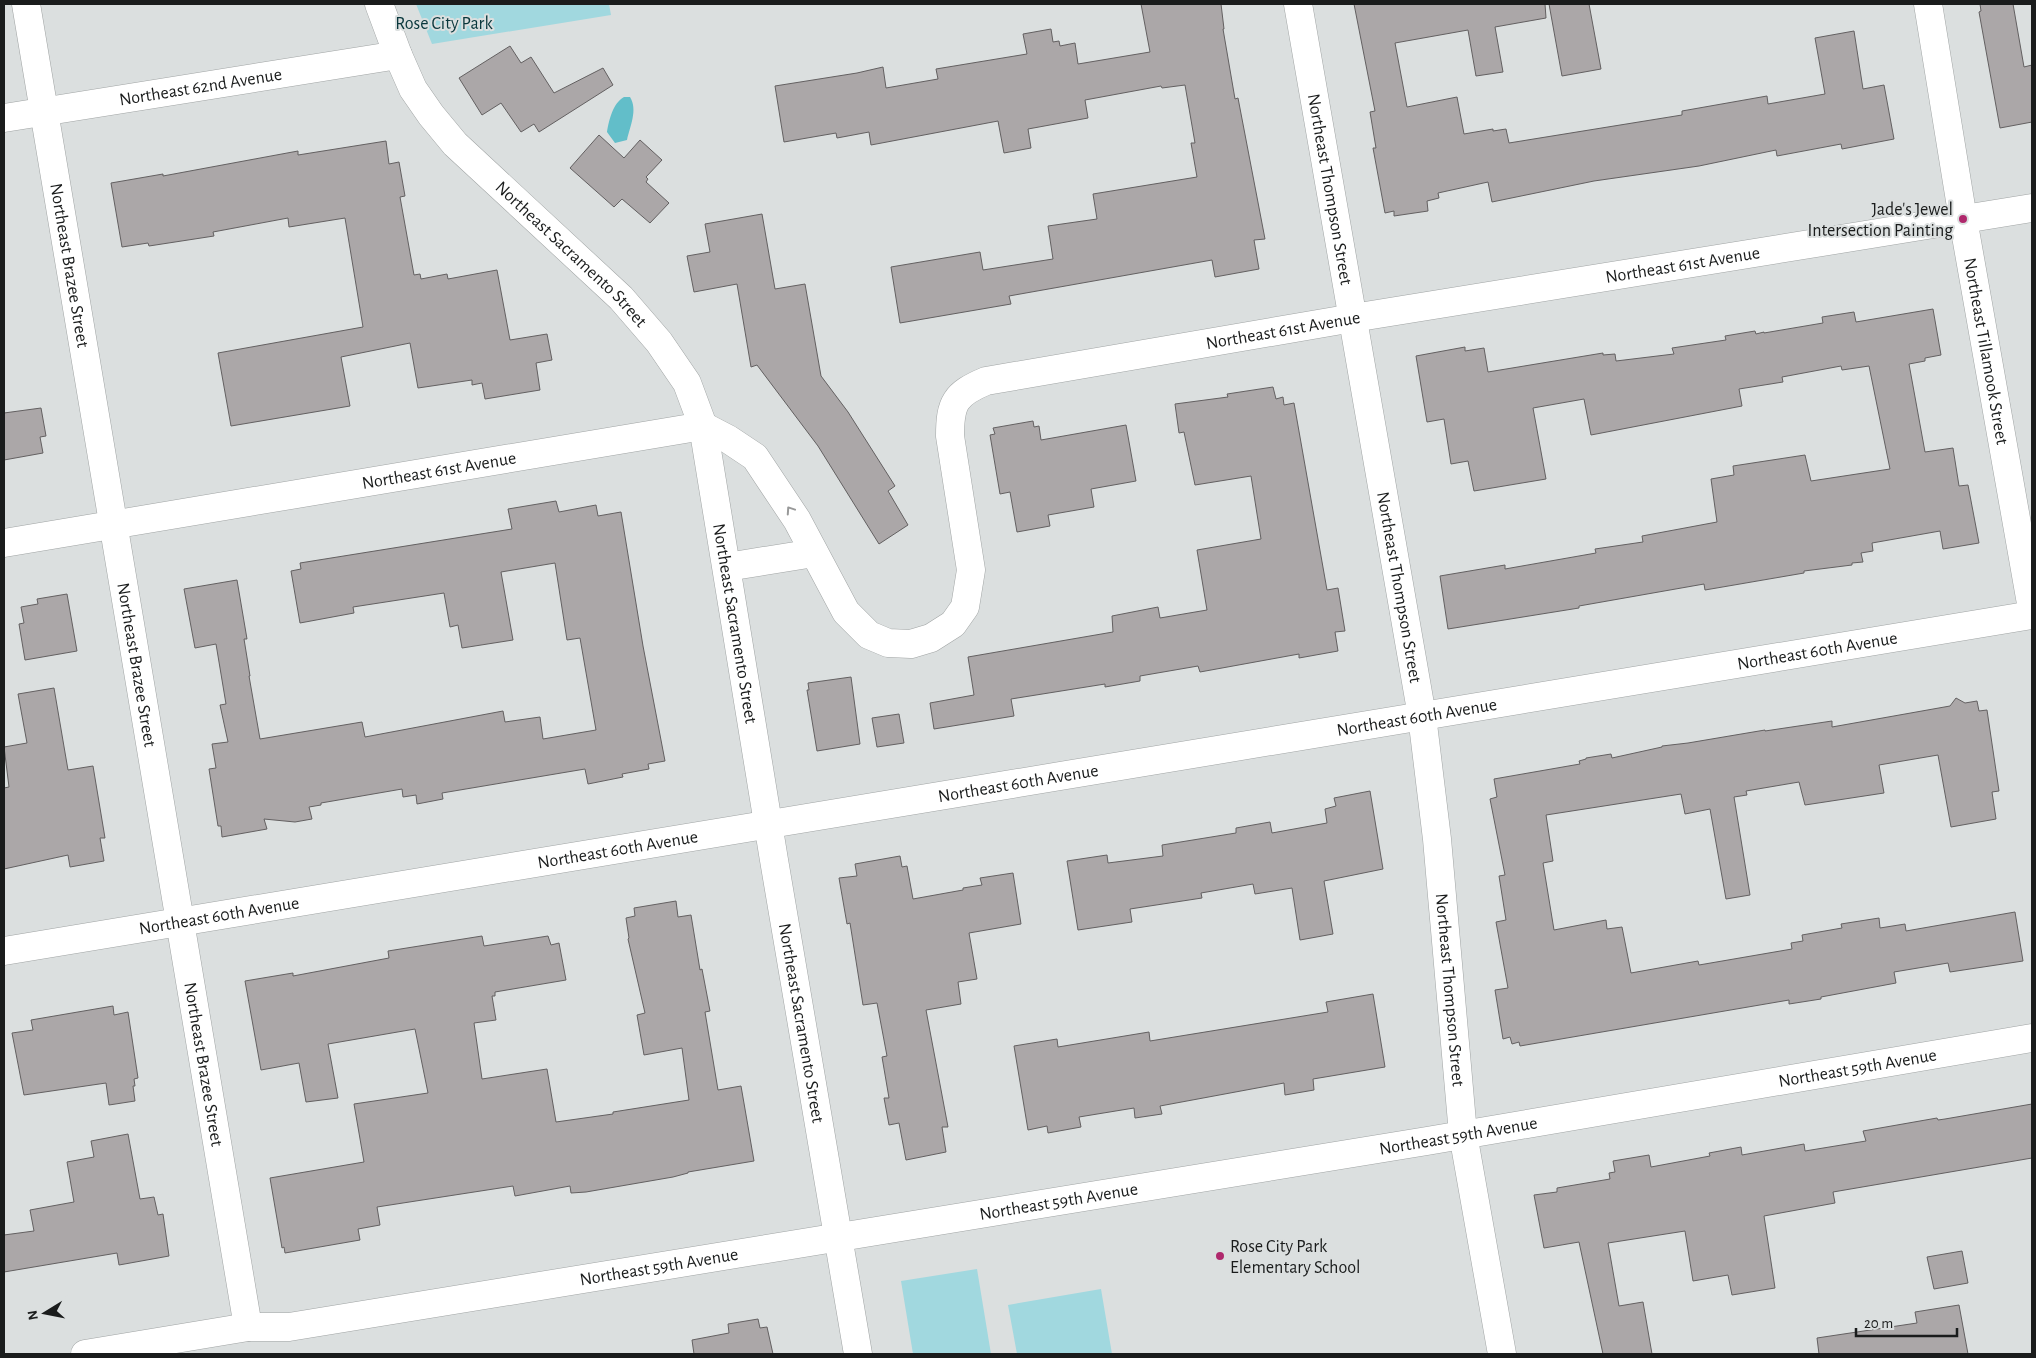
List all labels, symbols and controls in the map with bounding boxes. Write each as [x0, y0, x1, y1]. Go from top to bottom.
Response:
park label: Rose City Park [395, 15, 493, 33]
street label: Northeast 62nd Avenue [118, 66, 283, 109]
street label: Northeast Thompson Street [1304, 92, 1355, 287]
street label: Northeast Sacramento Street [491, 178, 650, 331]
street label: Northeast Brazee Street [46, 182, 92, 349]
place label: Jade's Jewel Intersection Painting [1808, 201, 1953, 240]
marker: Jade's Jewel Intersection Painting [1957, 213, 1969, 225]
street label: Northeast 61st Avenue [1604, 244, 1761, 287]
street label: Northeast Tillamook Street [1960, 256, 2011, 446]
street label: Northeast 61st Avenue [1205, 309, 1362, 353]
street label: Northeast 61st Avenue [361, 449, 518, 493]
street label: Northeast Thompson Street [1373, 490, 1424, 685]
one-way arrow [787, 506, 796, 516]
street label: Northeast Sacramento Street [709, 522, 760, 725]
street label: Northeast Brazee Street [113, 581, 159, 749]
street label: Northeast 60th Avenue [1736, 629, 1899, 674]
street label: Northeast 60th Avenue [1335, 696, 1498, 740]
street label: Northeast 60th Avenue [937, 762, 1100, 806]
street label: Northeast 60th Avenue [536, 828, 699, 872]
street label: Northeast Thompson Street [1432, 892, 1467, 1088]
street label: Northeast 60th Avenue [138, 894, 301, 938]
street label: Northeast Sacramento Street [775, 922, 827, 1125]
street label: Northeast Brazee Street [180, 981, 226, 1148]
street label: Northeast 59th Avenue [1777, 1046, 1938, 1091]
street label: Northeast 59th Avenue [1378, 1114, 1539, 1159]
street label: Northeast 59th Avenue [978, 1180, 1139, 1224]
place label: Rose City Park Elementary School [1230, 1238, 1361, 1277]
street label: Northeast 59th Avenue [579, 1246, 740, 1289]
marker: Rose City Park Elementary School [1214, 1250, 1226, 1262]
north arrow [20, 1288, 70, 1338]
scale bar [1856, 1306, 1957, 1338]
text: N [25, 1309, 41, 1321]
text: 20 m [1864, 1316, 1893, 1331]

